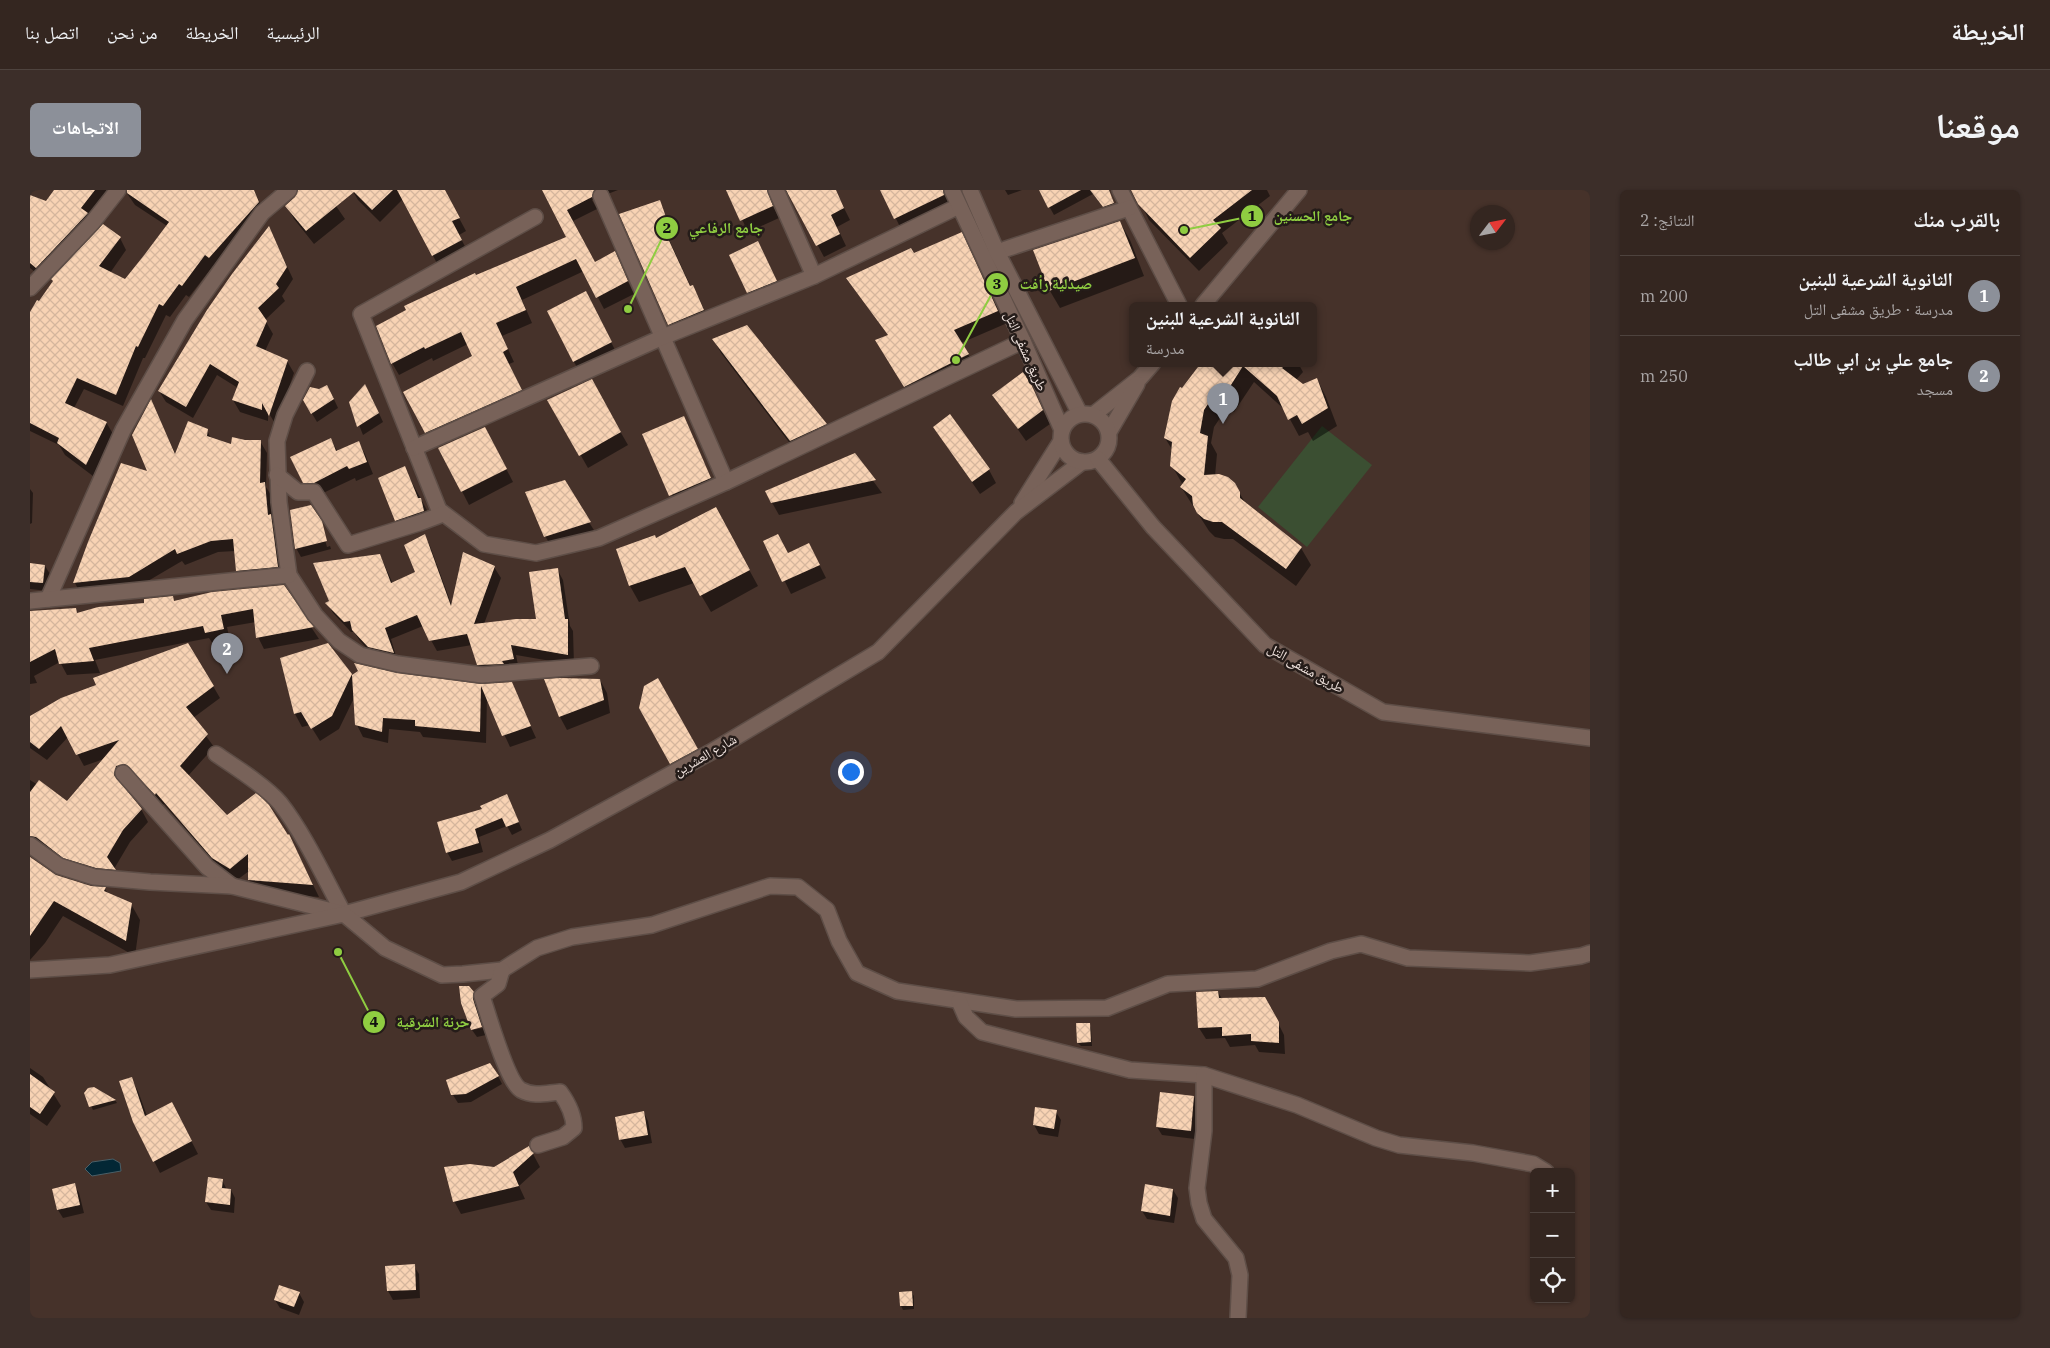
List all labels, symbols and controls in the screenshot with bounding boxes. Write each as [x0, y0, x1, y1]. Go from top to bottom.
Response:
text: الخريطة [1951, 15, 2025, 47]
text: اتصل بنا [25, 21, 79, 44]
text: من نحن [107, 21, 157, 44]
text: الخريطة [185, 21, 238, 44]
text: الرئيسية [266, 21, 320, 44]
text: موقعنا [1935, 102, 2020, 148]
button: الاتجاهات [30, 103, 141, 157]
callout: جامع الحسنين [1239, 201, 1363, 231]
north arrow [1470, 205, 1515, 250]
text: بالقرب منك [1913, 205, 2000, 233]
text: 1 [1247, 206, 1257, 225]
text: جامع الحسنين [1274, 206, 1352, 226]
text: النتائج: 2 [1640, 210, 1695, 230]
callout: جامع الرفاعي [654, 213, 773, 243]
text: 2 [662, 218, 672, 237]
text: جامع الرفاعي [689, 218, 763, 240]
text: الثانوية الشرعية للبنين [1799, 267, 1953, 291]
callout: صيدلية رأفت [985, 269, 1102, 299]
text: 3 [992, 274, 1002, 293]
text: صيدلية رأفت [1020, 274, 1092, 293]
text: 200 m [1640, 286, 1688, 306]
text: 1 [1979, 286, 1989, 306]
text: مدرسة · طريق مشفى التل [1804, 299, 1953, 319]
popup [1129, 302, 1317, 367]
text: الثانوية الشرعية للبنين [1146, 306, 1300, 330]
street label: طريق مشفى التل [999, 308, 1052, 394]
text: مدرسة [1146, 338, 1185, 358]
text: جامع علي بن ابي طالب [1793, 347, 1953, 371]
text: 250 m [1640, 366, 1688, 386]
text: 2 [1979, 366, 1989, 386]
text: مسجد [1917, 379, 1953, 399]
pin: 1 [1207, 383, 1239, 424]
pin: 2 [211, 633, 243, 674]
street label: طريق مشفى التل [1264, 639, 1348, 698]
street label: شارع العشرين [670, 730, 740, 781]
your location [838, 759, 864, 785]
callout: حرنة الشرقية [362, 1007, 480, 1037]
text: 4 [369, 1012, 379, 1031]
text: حرنة الشرقية [397, 1012, 470, 1031]
map controls [1530, 1168, 1575, 1303]
button: + [1530, 1168, 1575, 1213]
button: − [1530, 1213, 1575, 1258]
button: locate [1530, 1258, 1575, 1303]

